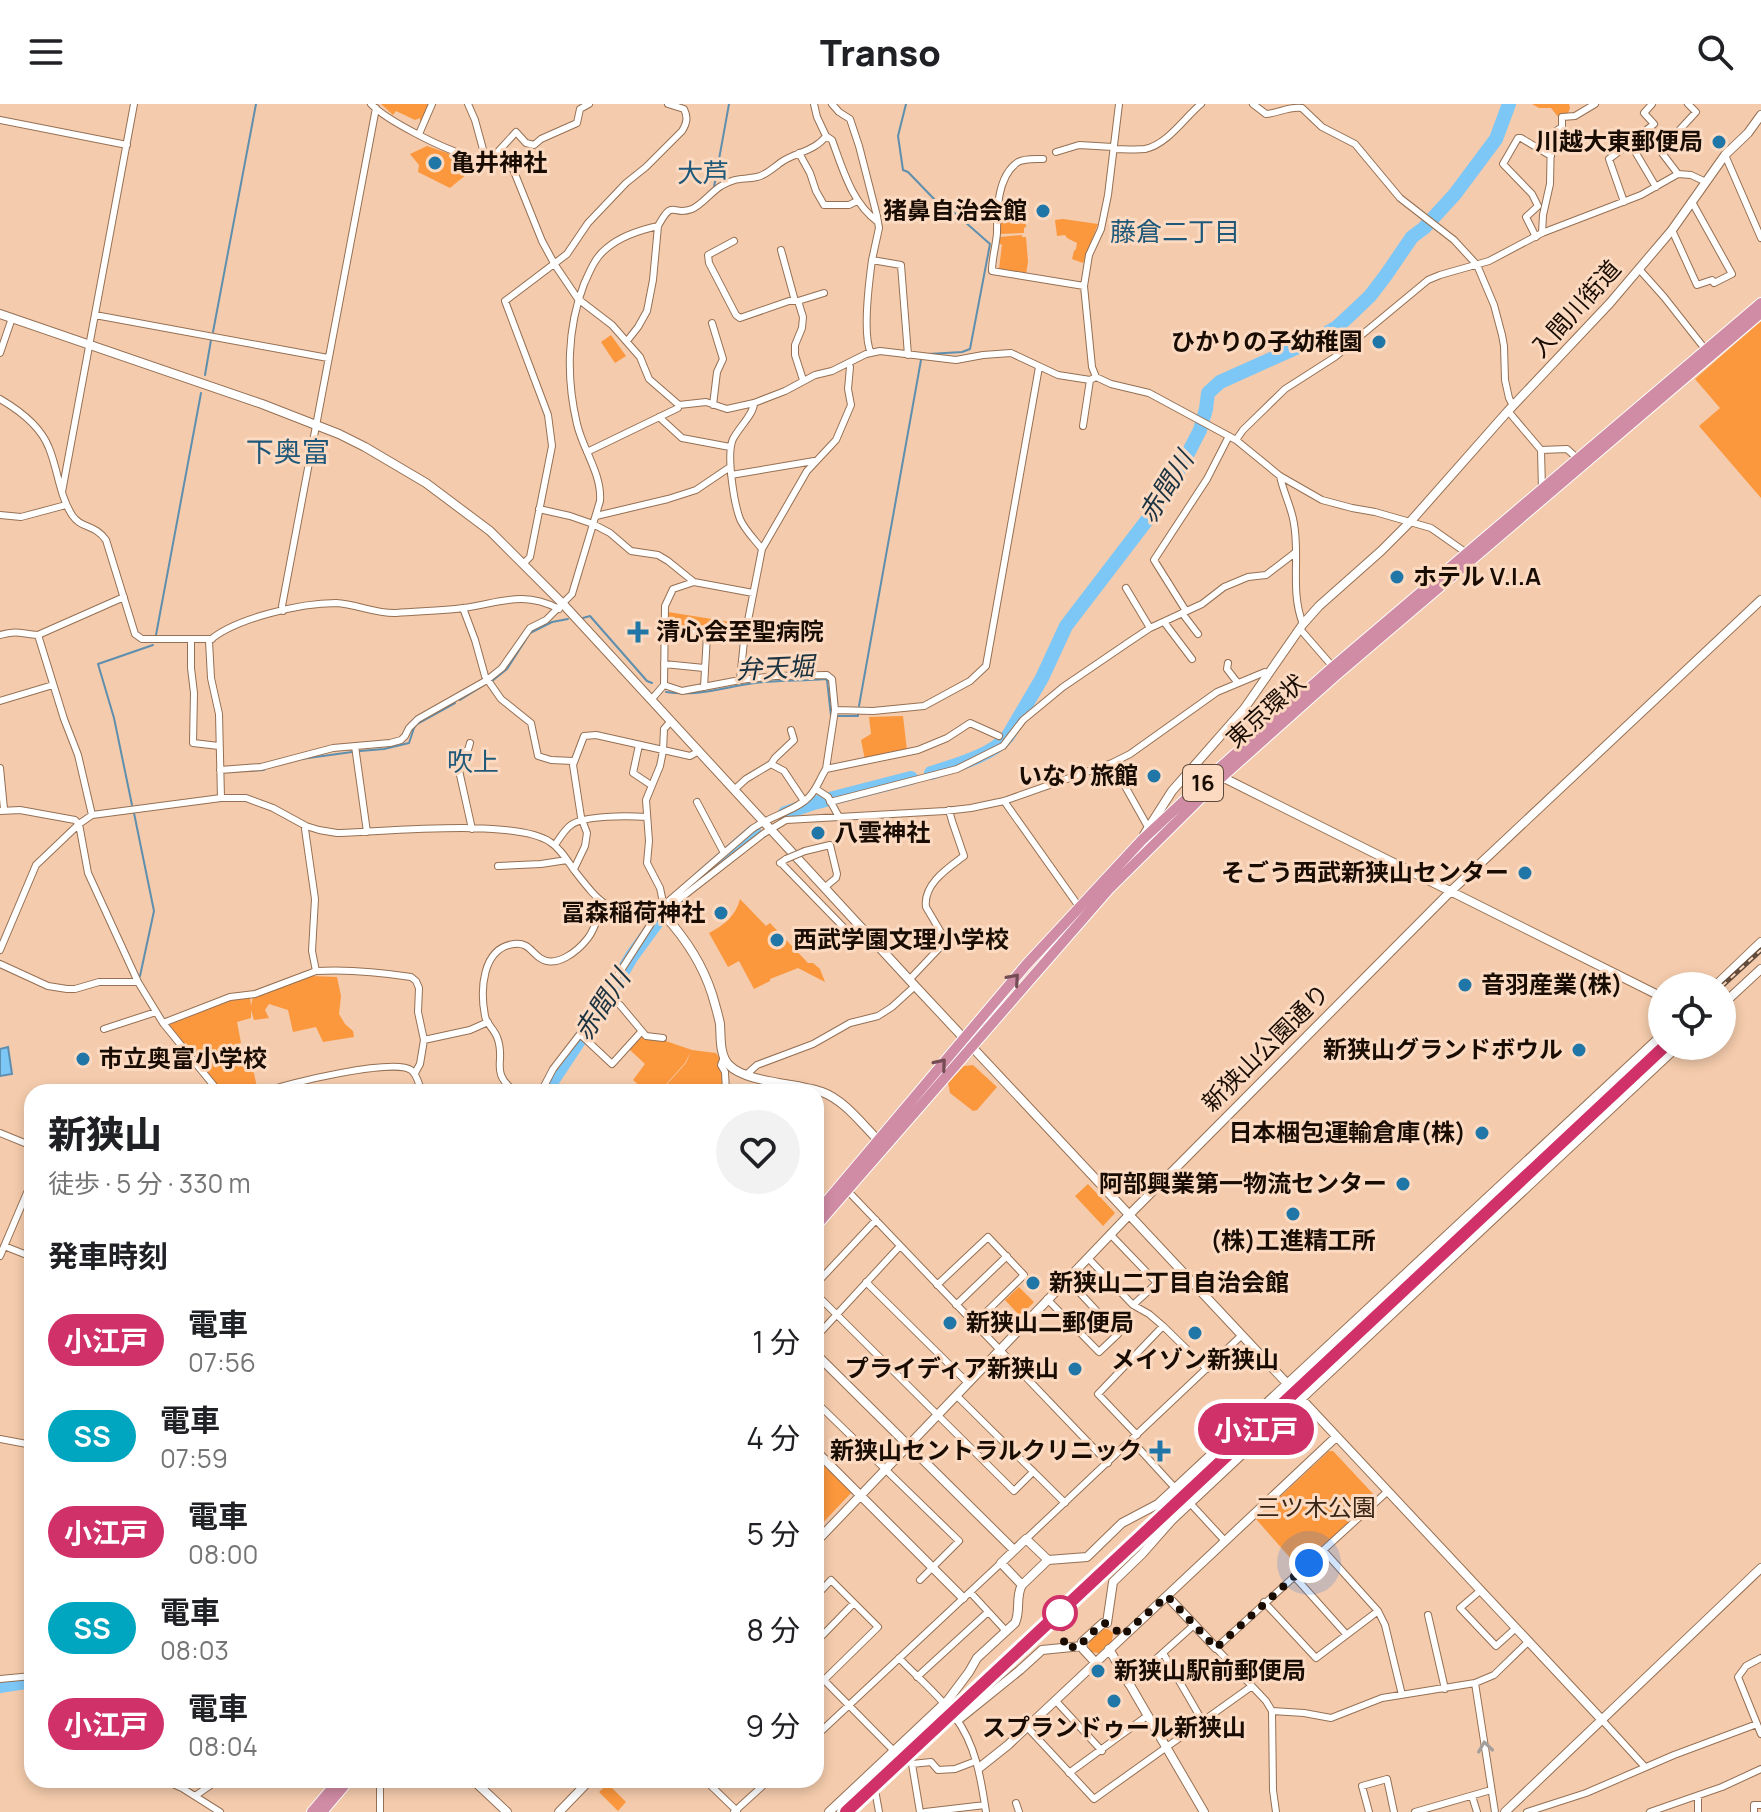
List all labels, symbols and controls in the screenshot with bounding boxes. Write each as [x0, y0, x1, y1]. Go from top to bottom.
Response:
text: Transo [820, 28, 941, 77]
icon: menu [24, 30, 68, 74]
icon: search [1693, 30, 1737, 74]
place label: 川越大東郵便局 [1535, 124, 1703, 157]
marker: 川越大東郵便局 [1710, 133, 1728, 151]
place label: 亀井神社 [451, 145, 547, 178]
marker: 亀井神社 [426, 154, 444, 172]
district label: 大芦 [677, 154, 729, 190]
place label: 猪鼻自治会館 [883, 193, 1027, 226]
marker: 猪鼻自治会館 [1034, 202, 1052, 220]
district label: 藤倉二丁目 [1110, 213, 1240, 249]
street label: 入間川街道 [1522, 252, 1627, 364]
place label: ひかりの子幼稚園 [1171, 324, 1363, 357]
marker: ひかりの子幼稚園 [1370, 333, 1388, 351]
district label: 下奥富 [246, 432, 330, 470]
water label: 赤間川 [1129, 441, 1203, 529]
place label: ホテル V.I.A [1413, 559, 1541, 592]
marker: ホテル V.I.A [1388, 568, 1406, 586]
place label: 清心会至聖病院 [656, 614, 824, 647]
marker: 清心会至聖病院 [627, 621, 649, 643]
water label: 弁天堀 [735, 647, 819, 687]
street label: 東京環状 [1218, 666, 1312, 754]
district label: 吹上 [447, 743, 499, 779]
place label: いなり旅館 [1018, 758, 1138, 791]
road number: 16 [1183, 765, 1223, 801]
marker: いなり旅館 [1145, 767, 1163, 785]
place label: 八雲神社 [834, 815, 930, 848]
marker: 八雲神社 [809, 824, 827, 842]
place label: そごう西武新狭山センター [1221, 855, 1509, 888]
marker: そごう西武新狭山センター [1516, 864, 1534, 882]
place label: 冨森稲荷神社 [561, 895, 705, 928]
marker: 冨森稲荷神社 [712, 904, 730, 922]
place label: 西武学園文理小学校 [793, 922, 1009, 955]
marker: 西武学園文理小学校 [768, 931, 786, 949]
water label: 赤間川 [565, 959, 639, 1047]
place label: 音羽産業(株) [1481, 967, 1623, 1000]
map controls [1648, 972, 1736, 1060]
button: locate [1648, 972, 1736, 1060]
one-way arrow [1004, 973, 1019, 988]
street label: 新狭山公園通り [1194, 976, 1336, 1118]
marker: 音羽産業(株) [1456, 976, 1474, 994]
place label: 新狭山グランドボウル [1323, 1032, 1563, 1065]
place label: 市立奥富小学校 [99, 1041, 267, 1074]
marker: 新狭山グランドボウル [1570, 1041, 1588, 1059]
marker: 市立奥富小学校 [74, 1050, 92, 1068]
one-way arrow [931, 1059, 946, 1073]
text: 新狭山 [48, 1107, 162, 1159]
button: heart [716, 1110, 800, 1194]
place label: 日本梱包運輸倉庫(株) [1228, 1115, 1466, 1148]
marker: 日本梱包運輸倉庫(株) [1473, 1124, 1491, 1142]
text: 徒歩 · 5 分 · 330 m [48, 1165, 251, 1201]
place label: 阿部興業第一物流センター [1099, 1166, 1387, 1199]
marker: 阿部興業第一物流センター [1394, 1175, 1412, 1193]
marker: (株)工進精工所 [1284, 1205, 1302, 1223]
place label: (株)工進精工所 [1210, 1223, 1376, 1256]
text: 発車時刻 [48, 1235, 168, 1276]
place label: 新狭山二丁目自治会館 [1049, 1265, 1289, 1298]
marker: 新狭山二丁目自治会館 [1024, 1274, 1042, 1292]
text: 電車 [188, 1303, 248, 1344]
place label: 新狭山二郵便局 [966, 1305, 1134, 1338]
marker: 新狭山二郵便局 [941, 1314, 959, 1332]
text: 小江戸 [64, 1321, 148, 1359]
text: 1 分 [752, 1321, 800, 1362]
marker: メイゾン新狭山 [1186, 1324, 1204, 1342]
place label: メイゾン新狭山 [1111, 1342, 1279, 1375]
text: 07:56 [188, 1344, 256, 1380]
place label: プライディア新狭山 [845, 1351, 1059, 1384]
marker: プライディア新狭山 [1066, 1360, 1084, 1378]
text: 電車 [160, 1399, 220, 1440]
line badge: 小江戸 [1210, 1403, 1302, 1455]
text: 小江戸 [1214, 1410, 1298, 1448]
text: SS [73, 1417, 111, 1455]
text: 4 分 [746, 1417, 800, 1458]
place label: 新狭山セントラルクリニック [830, 1433, 1142, 1466]
text: 07:59 [160, 1440, 228, 1476]
marker: 新狭山セントラルクリニック [1149, 1440, 1171, 1462]
park label: 三ツ木公園 [1256, 1490, 1376, 1523]
text: 電車 [188, 1495, 248, 1536]
text: 小江戸 [64, 1513, 148, 1551]
text: 5 分 [747, 1513, 800, 1554]
text: 08:00 [188, 1536, 258, 1572]
your location [1289, 1543, 1329, 1583]
text: 電車 [160, 1591, 220, 1632]
unlabelled marker [1043, 1596, 1077, 1630]
text: SS [73, 1609, 111, 1647]
text: 8 分 [747, 1609, 800, 1650]
text: 08:03 [160, 1632, 229, 1668]
place label: 新狭山駅前郵便局 [1114, 1653, 1306, 1686]
marker: 新狭山駅前郵便局 [1089, 1662, 1107, 1680]
text: 電車 [188, 1687, 248, 1728]
marker: スプランドゥール新狭山 [1105, 1692, 1123, 1710]
text: 小江戸 [64, 1705, 148, 1743]
text: 9 分 [745, 1705, 800, 1746]
place label: スプランドゥール新狭山 [982, 1710, 1246, 1743]
text: 08:04 [188, 1728, 258, 1764]
one-way arrow [1476, 1741, 1493, 1754]

